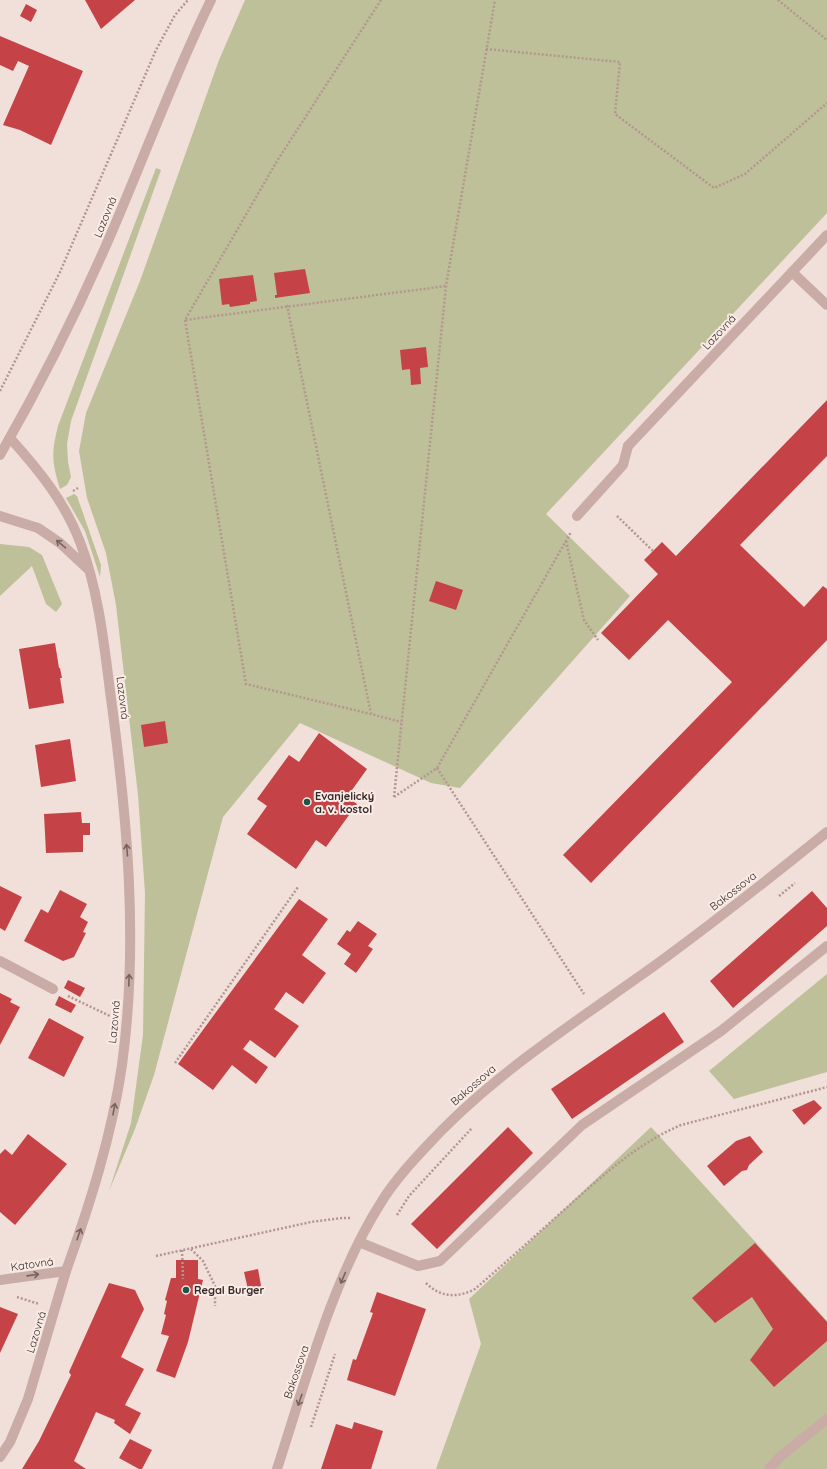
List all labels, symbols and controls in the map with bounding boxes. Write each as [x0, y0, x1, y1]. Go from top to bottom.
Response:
street label: Lazovná [90, 194, 120, 240]
street label: Lazovná [699, 311, 739, 353]
one-way arrow [55, 540, 66, 549]
street label: Lazovná [113, 676, 133, 720]
place label: Evanjelický a. v. kostol [315, 789, 374, 816]
marker: Evanjelický a. v. kostol [302, 797, 312, 807]
one-way arrow [124, 844, 131, 857]
street label: Bakossova [707, 868, 759, 914]
one-way arrow [125, 974, 132, 987]
street label: Lazovná [105, 1000, 123, 1044]
street label: Bakossova [447, 1062, 499, 1108]
one-way arrow [110, 1103, 118, 1116]
one-way arrow [76, 1229, 84, 1241]
street label: Katovná [10, 1254, 54, 1274]
one-way arrow [339, 1271, 347, 1283]
one-way arrow [26, 1272, 39, 1279]
place label: Regal Burger [194, 1283, 264, 1297]
marker: Regal Burger [181, 1285, 191, 1295]
street label: Lazovná [23, 1309, 49, 1355]
street label: Bakossova [280, 1343, 312, 1401]
one-way arrow [295, 1394, 303, 1406]

